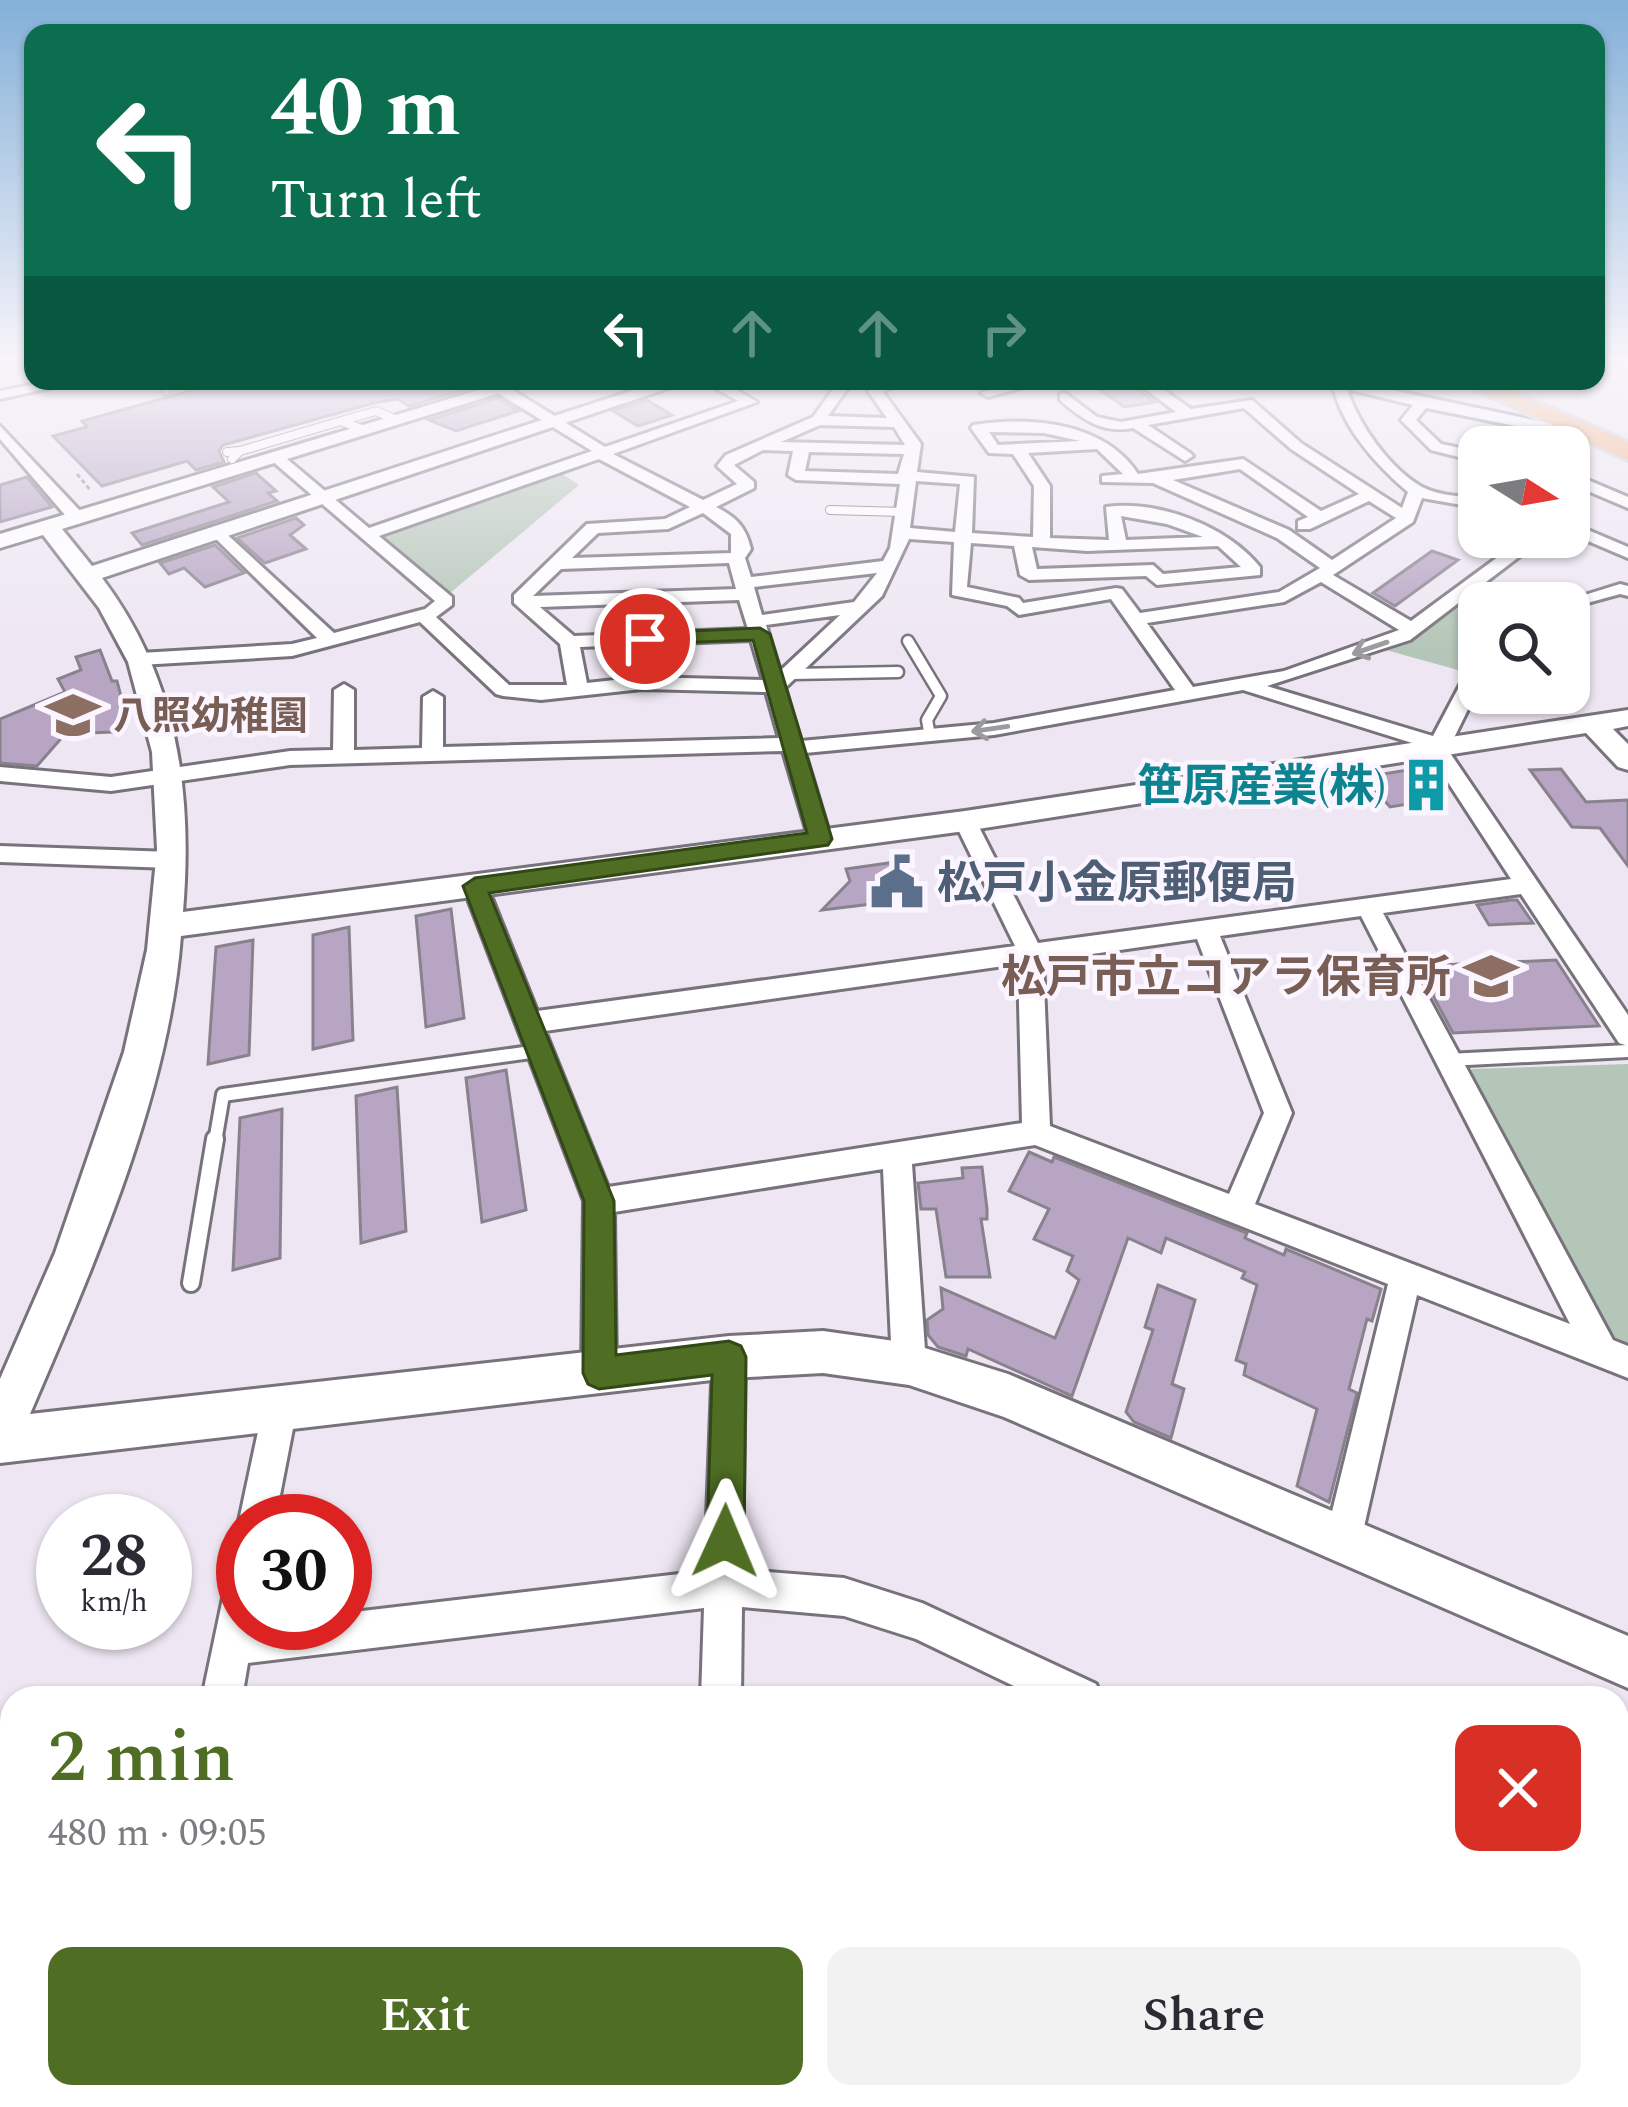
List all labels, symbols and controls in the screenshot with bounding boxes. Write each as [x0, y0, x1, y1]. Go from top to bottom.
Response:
text: 40 m [270, 45, 461, 173]
icon: left [72, 72, 228, 228]
text: Turn left [270, 160, 482, 242]
icon: left [593, 300, 659, 366]
icon: ahead [719, 300, 785, 366]
icon: ahead [845, 300, 911, 366]
icon: right [971, 300, 1037, 366]
north arrow [1458, 426, 1590, 558]
map controls [1458, 426, 1590, 714]
button: search [1458, 582, 1590, 714]
pin [594, 588, 696, 690]
icon: arrive [612, 606, 678, 672]
one-way arrow [1352, 639, 1389, 660]
school or university icon: 八照幼稚園 [44, 686, 102, 744]
place label: 八照幼稚園 [113, 688, 308, 747]
one-way arrow [971, 718, 1010, 741]
place label: 笹原産業(株) [1137, 753, 1386, 822]
building icon: 笹原産業(株) [1397, 756, 1455, 814]
place label: 松戸小金原郵便局 [937, 850, 1297, 919]
public building icon: 松戸小金原郵便局 [868, 853, 926, 911]
place label: 松戸市立コアラ保育所 [1001, 944, 1451, 1013]
school or university icon: 松戸市立コアラ保育所 [1462, 947, 1520, 1005]
position arrow [662, 1478, 788, 1604]
speed limit sign: 30 [216, 1494, 372, 1650]
text: 28 [80, 1511, 148, 1603]
text: km/h [80, 1579, 148, 1625]
text: 2 min [48, 1704, 235, 1813]
button: close [1455, 1725, 1581, 1851]
text: 480 m · 09:05 [48, 1804, 267, 1863]
button: Exit [48, 1947, 803, 2085]
button: Share [827, 1947, 1581, 2085]

